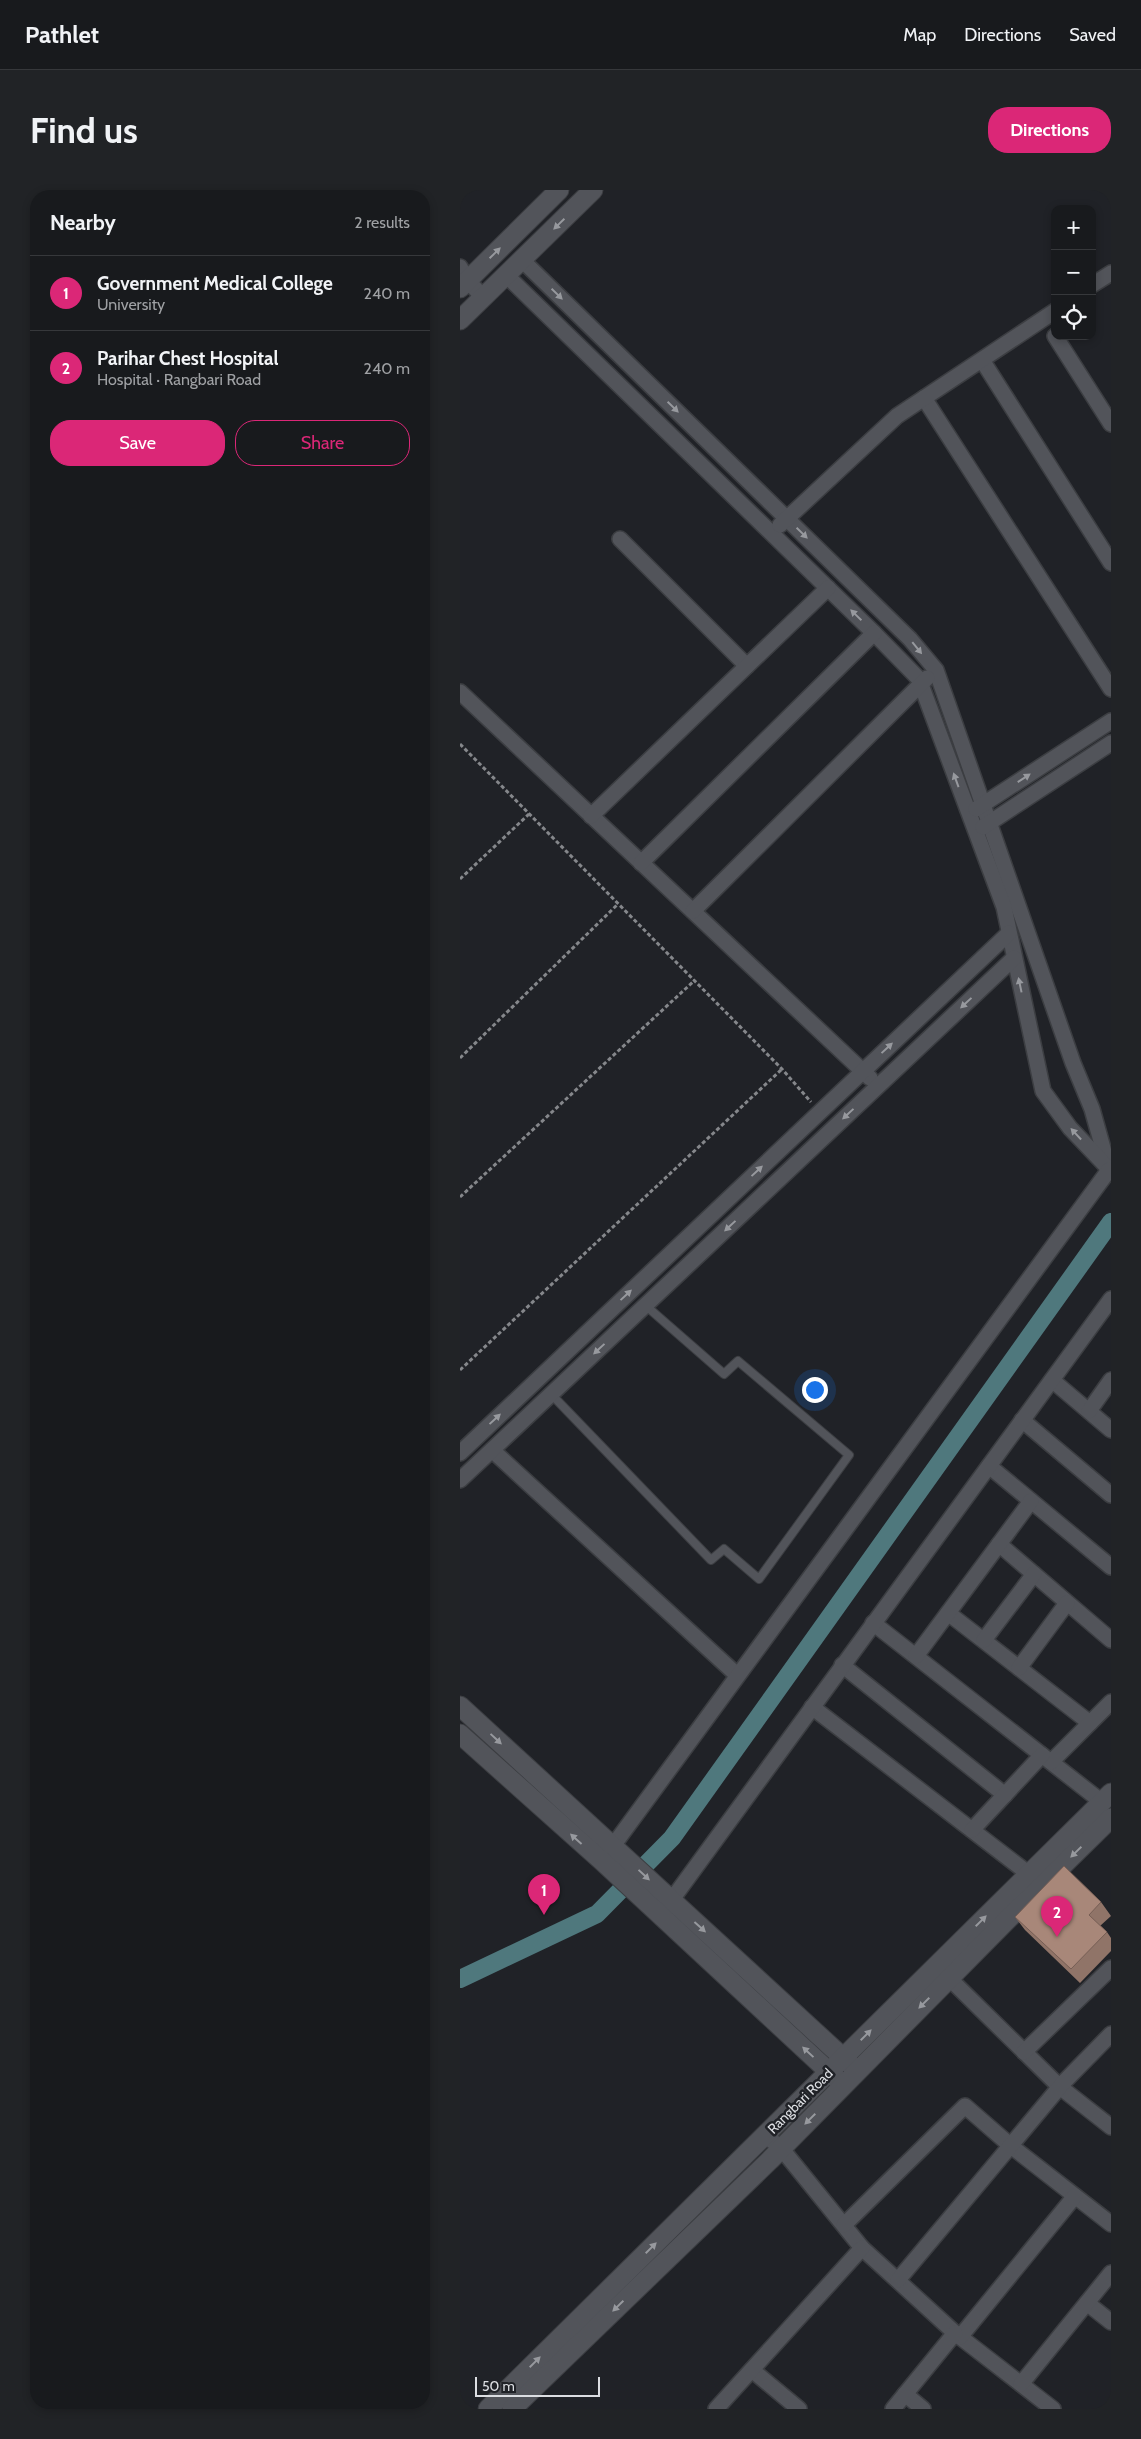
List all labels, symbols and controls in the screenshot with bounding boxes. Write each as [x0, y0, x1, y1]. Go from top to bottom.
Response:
text: Pathlet [25, 20, 99, 49]
text: Map [903, 24, 936, 46]
text: Directions [964, 24, 1041, 46]
text: Saved [1069, 24, 1116, 46]
button: Directions [988, 107, 1111, 153]
text: Find us [30, 109, 138, 152]
map controls [1051, 205, 1096, 340]
button: + [1051, 205, 1096, 250]
text: Nearby [50, 210, 116, 235]
text: 2 results [354, 213, 410, 232]
one-way arrow [553, 218, 565, 230]
one-way arrow [489, 248, 501, 260]
button: − [1051, 250, 1096, 295]
text: Government Medical College [97, 272, 333, 295]
text: 1 [63, 284, 69, 303]
text: 240 m [364, 284, 410, 303]
one-way arrow [550, 288, 562, 300]
text: University [97, 295, 165, 314]
button: locate [1051, 295, 1096, 340]
text: Parihar Chest Hospital [97, 347, 278, 370]
text: 2 [62, 359, 70, 378]
text: 240 m [364, 359, 410, 378]
text: Hospital · Rangbari Road [97, 370, 261, 389]
one-way arrow [667, 401, 679, 413]
button: Save [50, 420, 225, 466]
button: Share [235, 420, 410, 466]
one-way arrow [796, 527, 808, 539]
one-way arrow [851, 609, 863, 621]
one-way arrow [912, 641, 923, 654]
one-way arrow [952, 773, 959, 788]
one-way arrow [1018, 773, 1031, 783]
one-way arrow [1016, 978, 1024, 993]
one-way arrow [960, 997, 972, 1009]
one-way arrow [881, 1042, 893, 1054]
one-way arrow [842, 1108, 854, 1120]
one-way arrow [1070, 1128, 1082, 1140]
one-way arrow [750, 1165, 762, 1177]
one-way arrow [724, 1220, 736, 1232]
one-way arrow [620, 1289, 632, 1301]
one-way arrow [593, 1343, 605, 1355]
your location [802, 1377, 828, 1403]
one-way arrow [489, 1413, 501, 1425]
one-way arrow [489, 1733, 501, 1745]
one-way arrow [570, 1833, 583, 1844]
one-way arrow [1070, 1846, 1082, 1858]
one-way arrow [638, 1869, 650, 1881]
pin: 1 [528, 1874, 560, 1915]
pin: 2 [1041, 1896, 1073, 1937]
one-way arrow [975, 1915, 987, 1927]
one-way arrow [694, 1921, 706, 1933]
one-way arrow [918, 1997, 930, 2009]
one-way arrow [860, 2030, 872, 2042]
one-way arrow [802, 2046, 814, 2058]
street label: Rangbari Road [763, 2064, 837, 2138]
one-way arrow [804, 2113, 816, 2125]
one-way arrow [645, 2242, 657, 2254]
one-way arrow [613, 2300, 625, 2312]
one-way arrow [529, 2357, 541, 2369]
scale bar [475, 2374, 600, 2397]
text: 50 m [482, 2377, 515, 2395]

